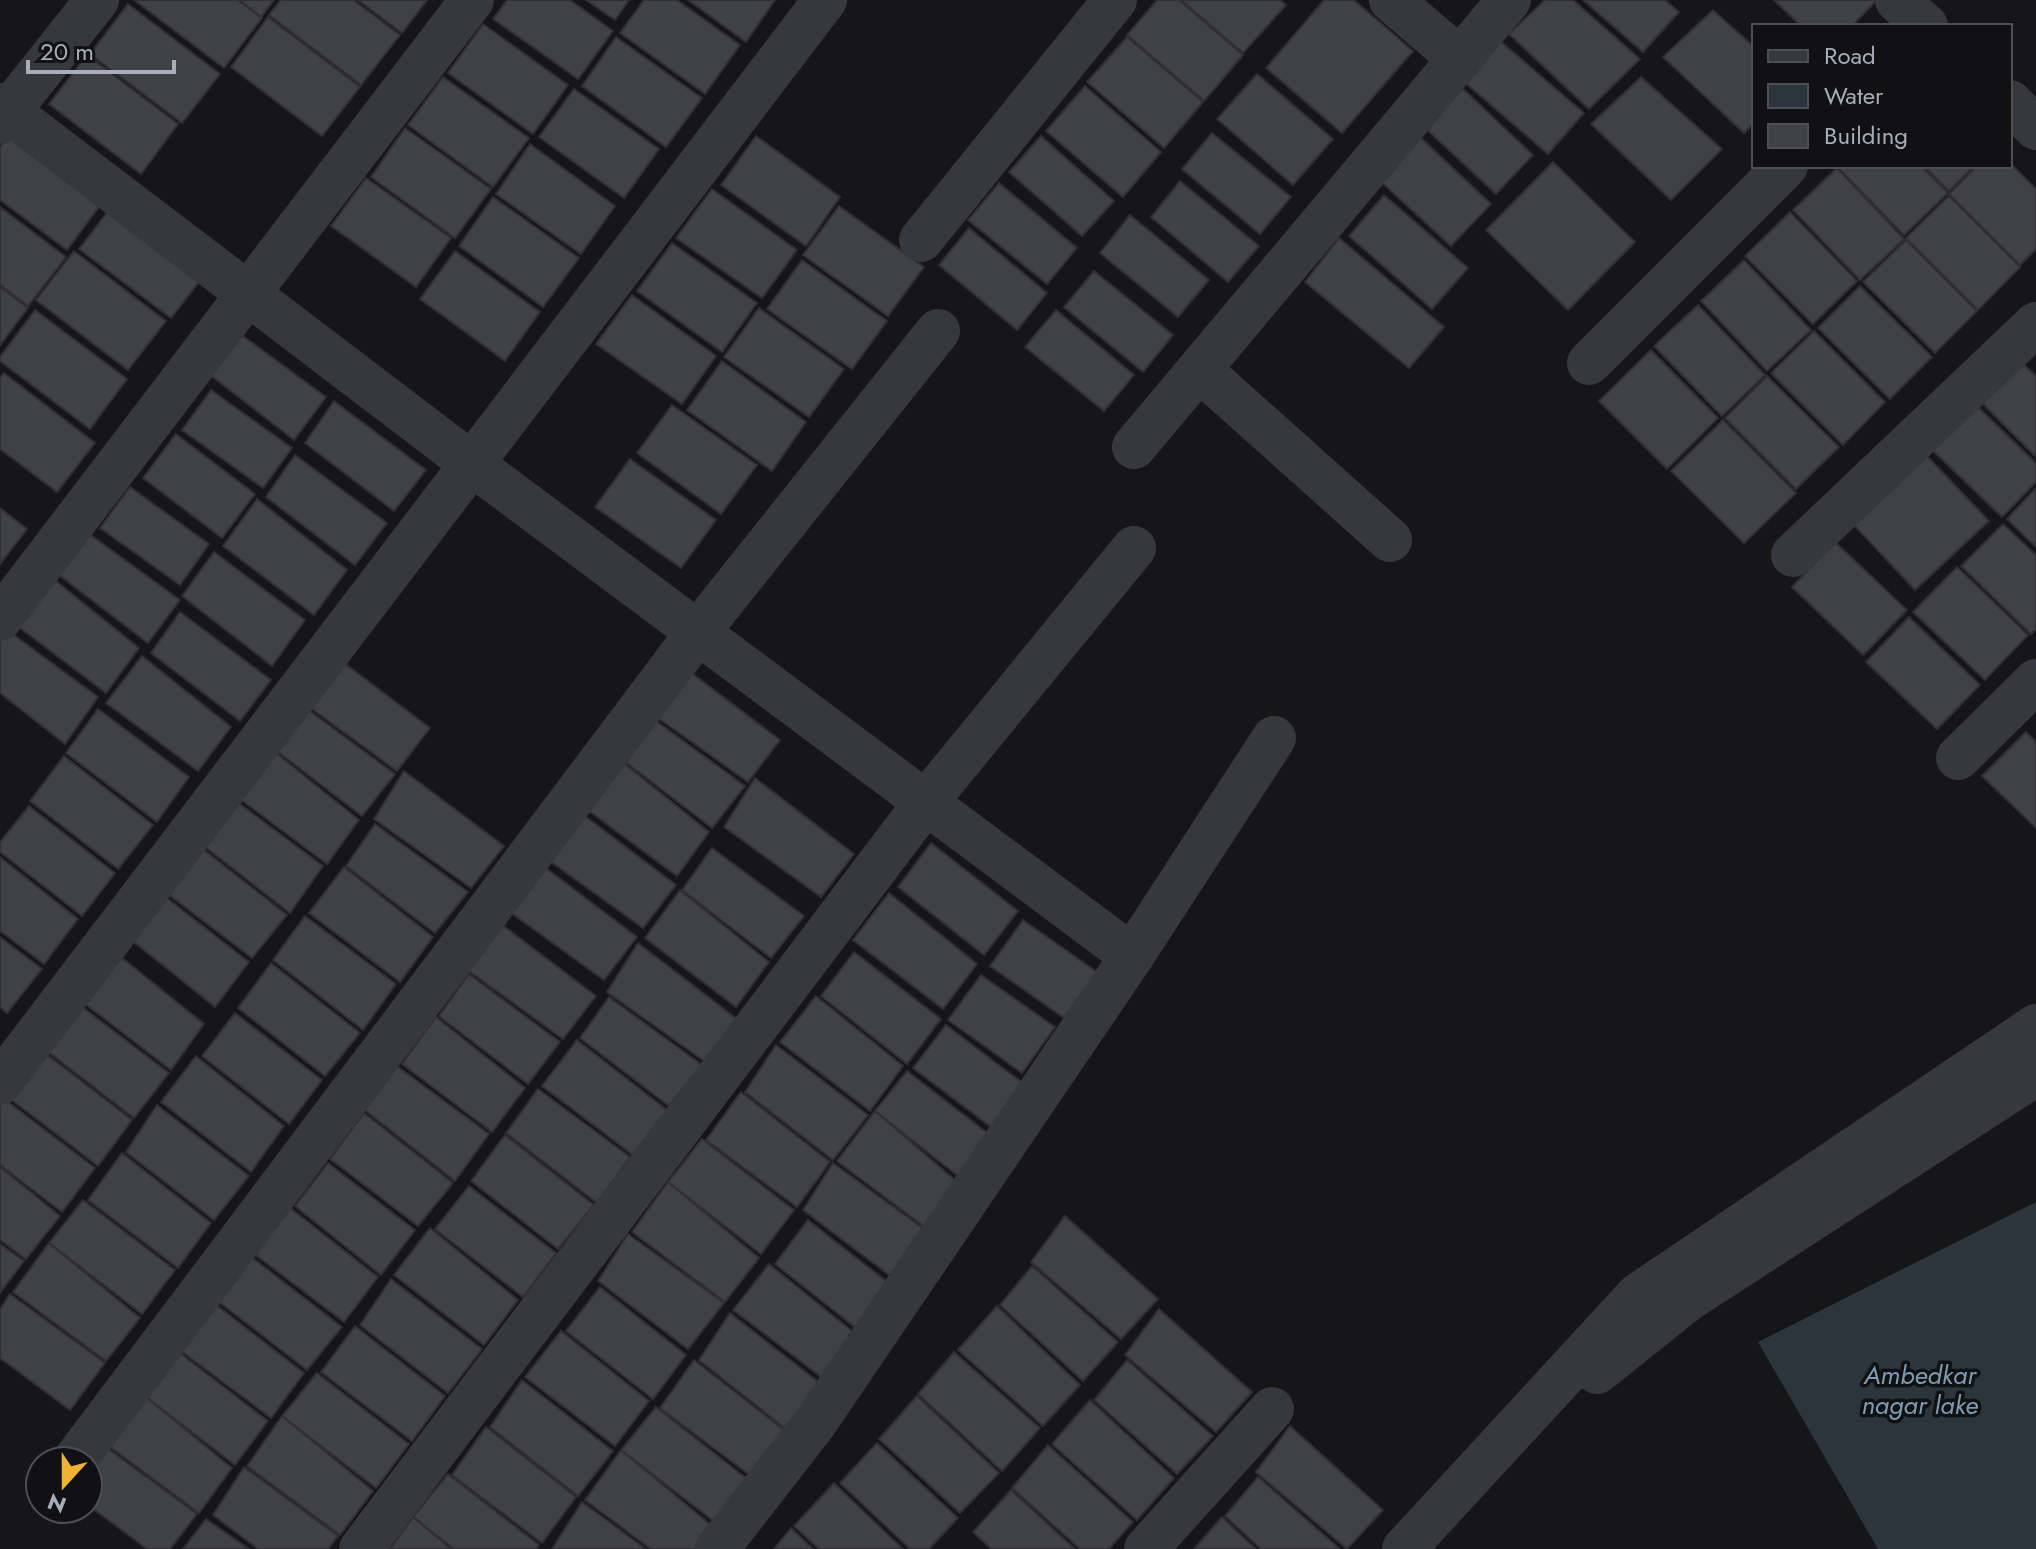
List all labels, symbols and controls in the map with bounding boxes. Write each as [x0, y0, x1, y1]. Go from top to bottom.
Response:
scale bar [28, 24, 174, 74]
legend [1752, 24, 2012, 168]
text: 20 m [40, 34, 94, 69]
text: Road [1824, 38, 1876, 73]
text: Water [1824, 78, 1884, 113]
text: Building [1824, 118, 1908, 153]
water label: Ambedkar nagar lake [1862, 1356, 1978, 1424]
north arrow [24, 1445, 104, 1525]
text: N [43, 1486, 71, 1522]

